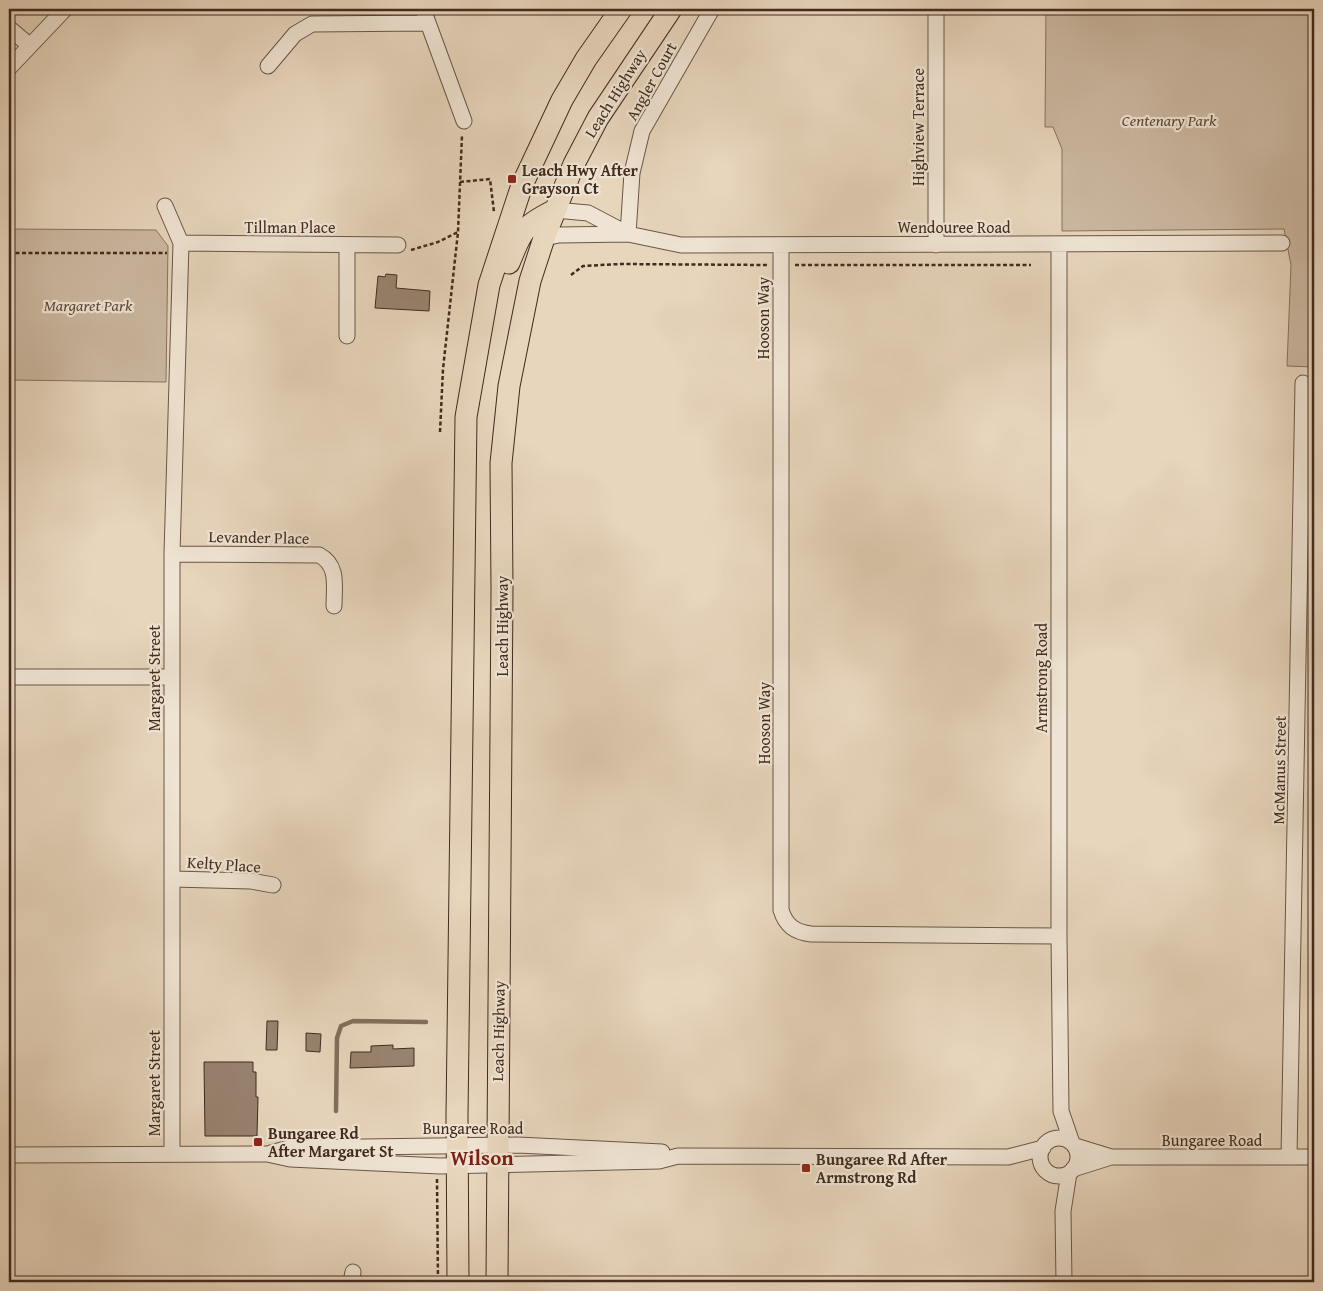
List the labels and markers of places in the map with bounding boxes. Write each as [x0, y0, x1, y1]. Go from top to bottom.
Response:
place label: Leach Hwy After Grayson Ct [522, 158, 639, 200]
marker: Leach Hwy After Grayson Ct [506, 173, 518, 185]
place label: Bungaree Rd After Margaret St [268, 1121, 394, 1163]
marker: Bungaree Rd After Margaret St [252, 1136, 264, 1148]
place label: Bungaree Rd After Armstrong Rd [816, 1147, 948, 1189]
marker: Bungaree Rd After Armstrong Rd [800, 1162, 812, 1174]

